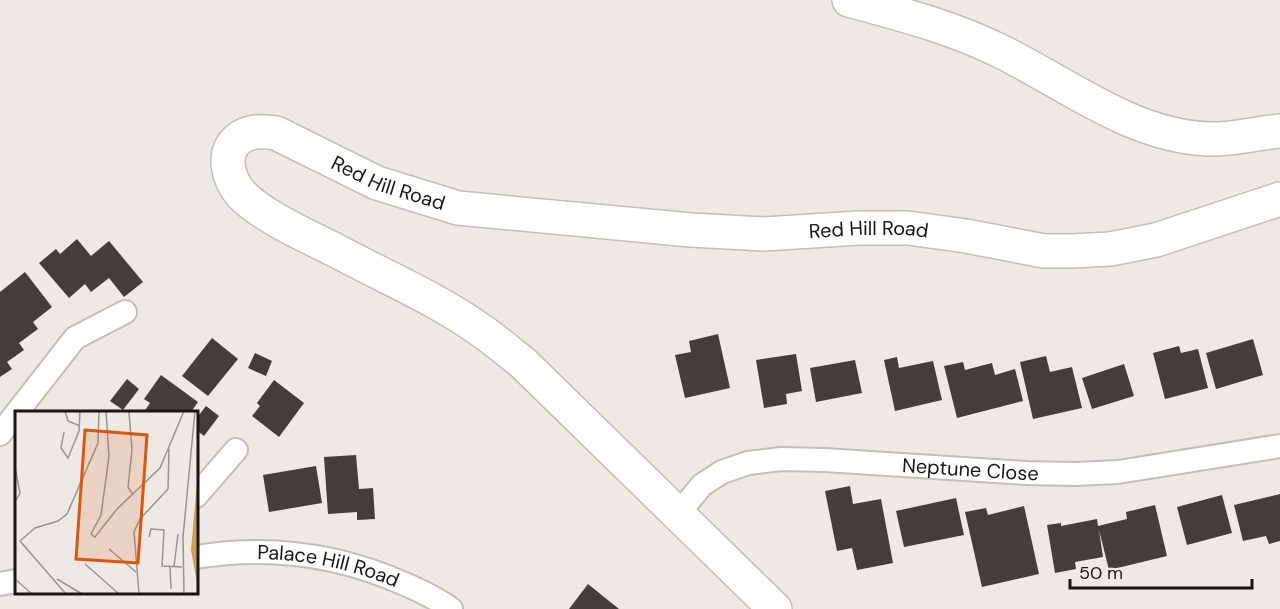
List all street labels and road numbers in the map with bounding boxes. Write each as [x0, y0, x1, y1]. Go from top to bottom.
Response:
street label: Red Hill Road [327, 150, 448, 216]
street label: Red Hill Road [808, 215, 930, 244]
street label: Neptune Close [901, 452, 1039, 486]
street label: Palace Hill Road [257, 539, 403, 593]

